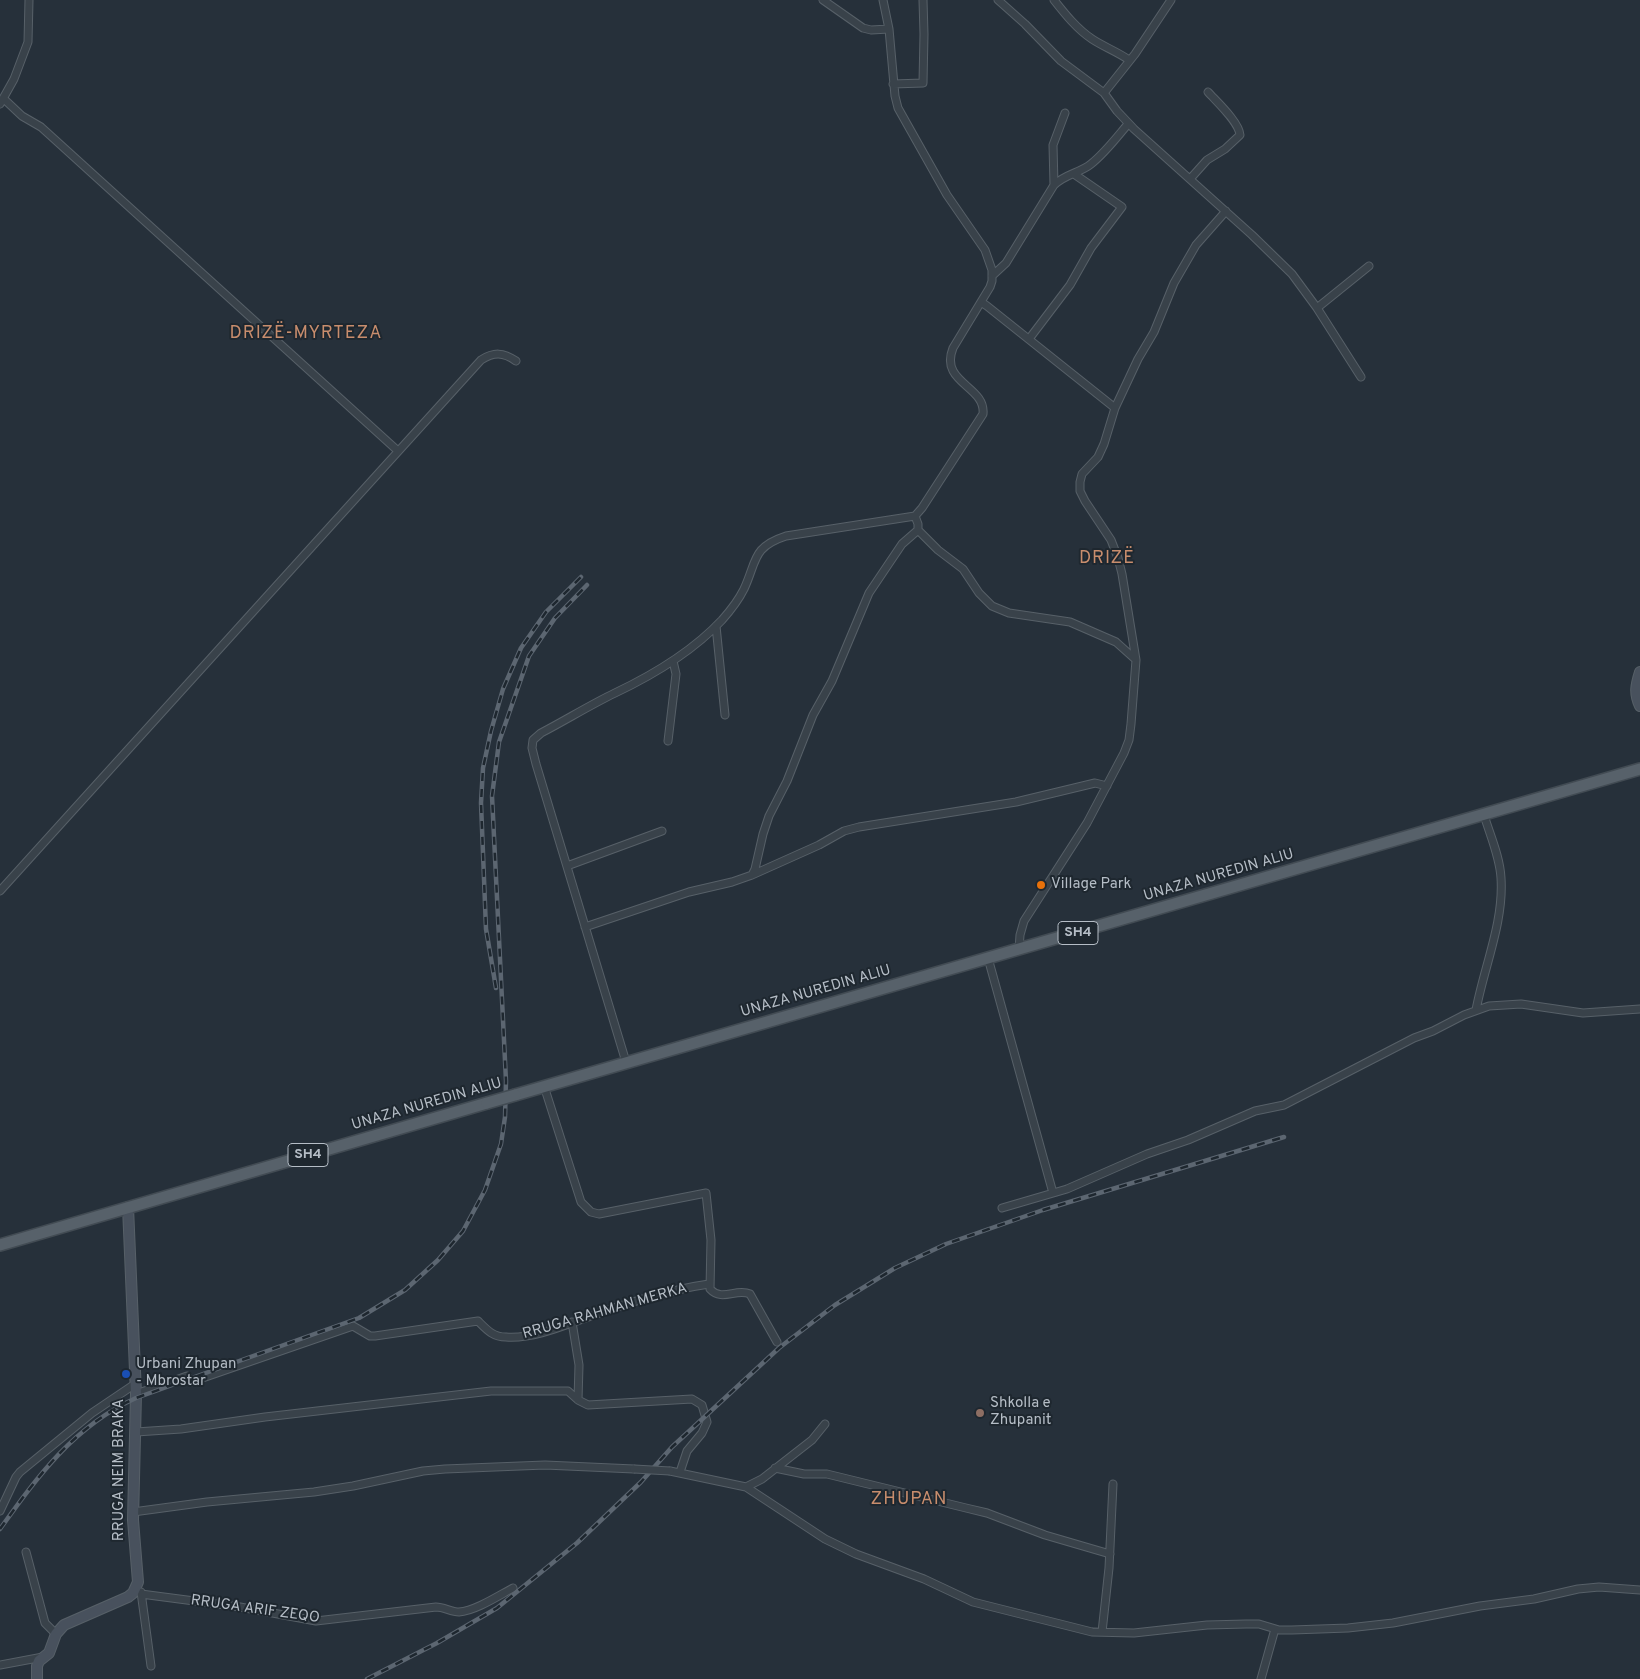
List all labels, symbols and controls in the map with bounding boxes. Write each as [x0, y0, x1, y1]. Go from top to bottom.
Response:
district label: DRIZË-MYRTEZA [228, 323, 384, 345]
district label: DRIZË [1078, 548, 1136, 570]
street label: UNAZA NUREDIN ALIU [1142, 846, 1296, 906]
place label: Village Park [1051, 876, 1131, 894]
marker: Village Park [1035, 879, 1047, 891]
road number: SH4 [1058, 921, 1098, 944]
street label: UNAZA NUREDIN ALIU [739, 962, 893, 1022]
street label: UNAZA NUREDIN ALIU [350, 1075, 504, 1135]
road number: SH4 [288, 1144, 328, 1166]
street label: RRUGA RAHMAN MERKA [521, 1280, 689, 1344]
place label: Urbani Zhupan - Mbrostar [136, 1356, 237, 1391]
marker: Urbani Zhupan - Mbrostar [120, 1368, 132, 1380]
place label: Shkolla e Zhupanit [990, 1395, 1051, 1430]
street label: RRUGA NEIM BRAKA [111, 1399, 129, 1541]
marker: Shkolla e Zhupanit [974, 1407, 986, 1419]
district label: ZHUPAN [870, 1489, 948, 1511]
street label: RRUGA ARIF ZEQO [189, 1592, 321, 1628]

